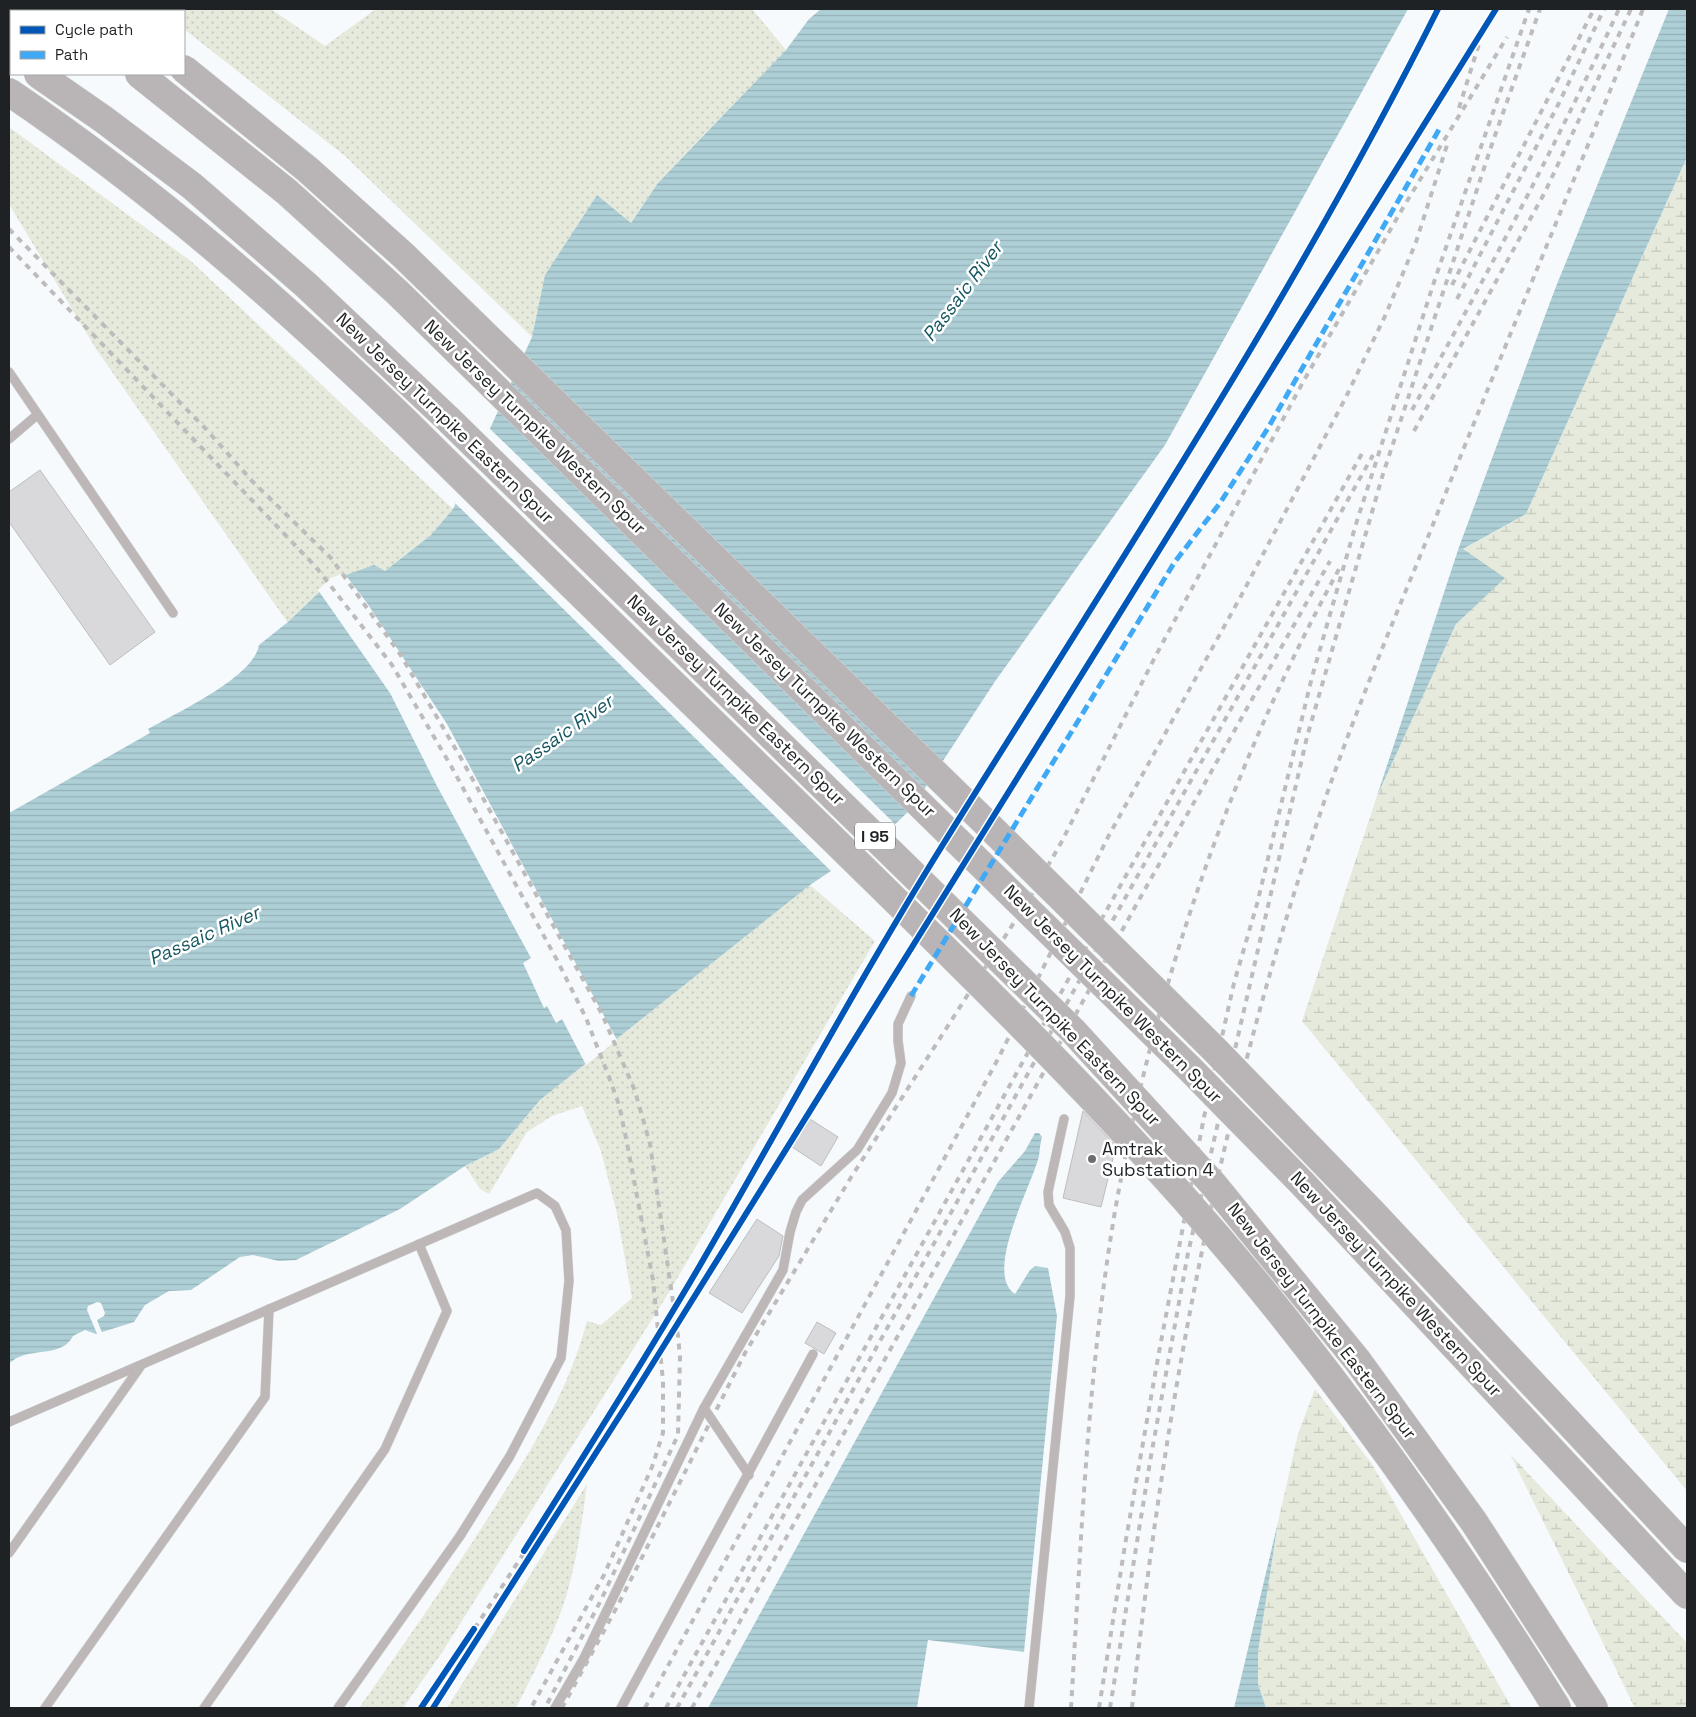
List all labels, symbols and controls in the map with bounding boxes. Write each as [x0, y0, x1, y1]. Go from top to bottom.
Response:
legend [10, 10, 185, 75]
text: Cycle path [55, 20, 133, 39]
text: Path [55, 45, 88, 64]
water label: Passaic River [917, 235, 1009, 346]
street label: New Jersey Turnpike Eastern Spur [332, 307, 559, 528]
street label: New Jersey Turnpike Western Spur [420, 314, 651, 539]
street label: New Jersey Turnpike Eastern Spur [623, 589, 850, 810]
street label: New Jersey Turnpike Western Spur [710, 597, 941, 822]
water label: Passaic River [506, 688, 620, 778]
road number: I 95 [855, 822, 895, 849]
street label: New Jersey Turnpike Western Spur [999, 880, 1228, 1108]
water label: Passaic River [145, 899, 265, 971]
street label: New Jersey Turnpike Eastern Spur [945, 903, 1166, 1131]
place label: Amtrak Substation 4 [1102, 1137, 1214, 1181]
marker: Amtrak Substation 4 [1086, 1153, 1098, 1165]
street label: New Jersey Turnpike Western Spur [1286, 1166, 1507, 1401]
street label: New Jersey Turnpike Eastern Spur [1223, 1198, 1422, 1444]

